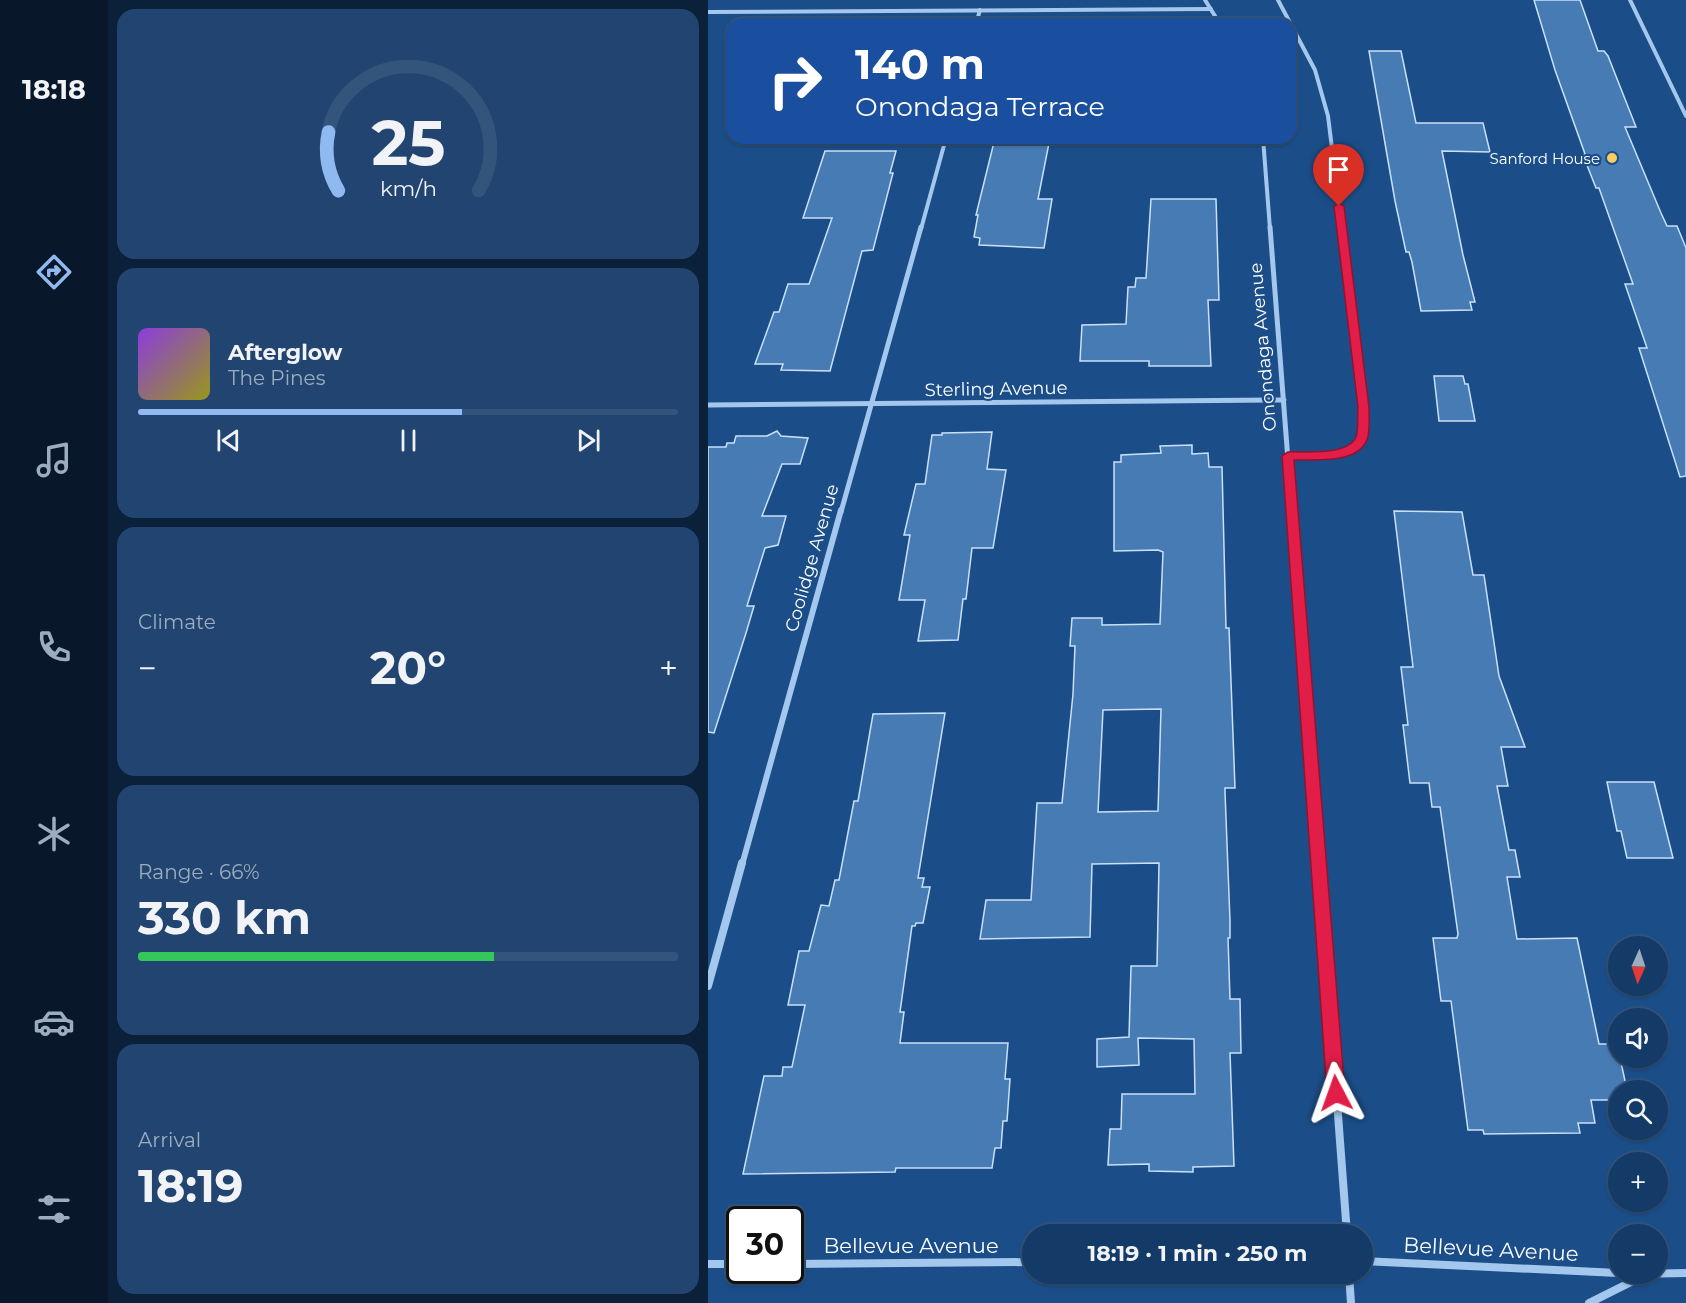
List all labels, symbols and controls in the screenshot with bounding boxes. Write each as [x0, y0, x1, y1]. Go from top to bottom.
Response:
text: 140 m [855, 38, 985, 90]
icon: right [756, 42, 834, 120]
text: 18:18 [22, 73, 86, 106]
text: Onondaga Terrace [855, 90, 1105, 123]
text: 25 [371, 105, 445, 181]
pin [1313, 144, 1364, 206]
place label: Sanford House [1489, 149, 1600, 168]
marker: Sanford House [1605, 151, 1619, 165]
icon: arrive [1322, 153, 1355, 186]
text: km/h [379, 175, 437, 201]
icon: directions [33, 251, 75, 293]
street label: Onondaga Avenue [1245, 262, 1281, 432]
text: Afterglow [228, 339, 342, 366]
text: The Pines [228, 366, 325, 390]
street label: Sterling Avenue [924, 377, 1068, 401]
icon: previous [212, 424, 245, 457]
icon: pause [392, 424, 425, 457]
icon: next [572, 424, 605, 457]
icon: music [33, 439, 75, 481]
street label: Coolidge Avenue [780, 481, 844, 634]
text: Climate [138, 610, 216, 634]
icon: phone [33, 626, 75, 668]
text: 20° [370, 640, 446, 695]
text: − [138, 648, 157, 688]
text: + [659, 648, 678, 688]
icon: climate [33, 813, 75, 855]
text: Range · 66% [138, 860, 260, 884]
text: 330 km [138, 890, 311, 945]
north arrow [1608, 936, 1668, 996]
map controls [1608, 936, 1668, 1284]
icon: car [33, 1001, 75, 1043]
button: sound [1608, 1008, 1668, 1068]
position arrow [1304, 1061, 1368, 1125]
button: search [1608, 1080, 1668, 1140]
text: Arrival [138, 1128, 201, 1152]
button: + [1608, 1152, 1668, 1212]
text: 18:19 [138, 1158, 243, 1213]
icon: filters [33, 1188, 75, 1230]
speed limit sign: 30 [726, 1206, 804, 1284]
button: − [1608, 1224, 1668, 1284]
street label: Bellevue Avenue [1403, 1232, 1579, 1266]
street label: Bellevue Avenue [823, 1233, 999, 1258]
text: 18:19 · 1 min · 250 m [1088, 1240, 1307, 1267]

